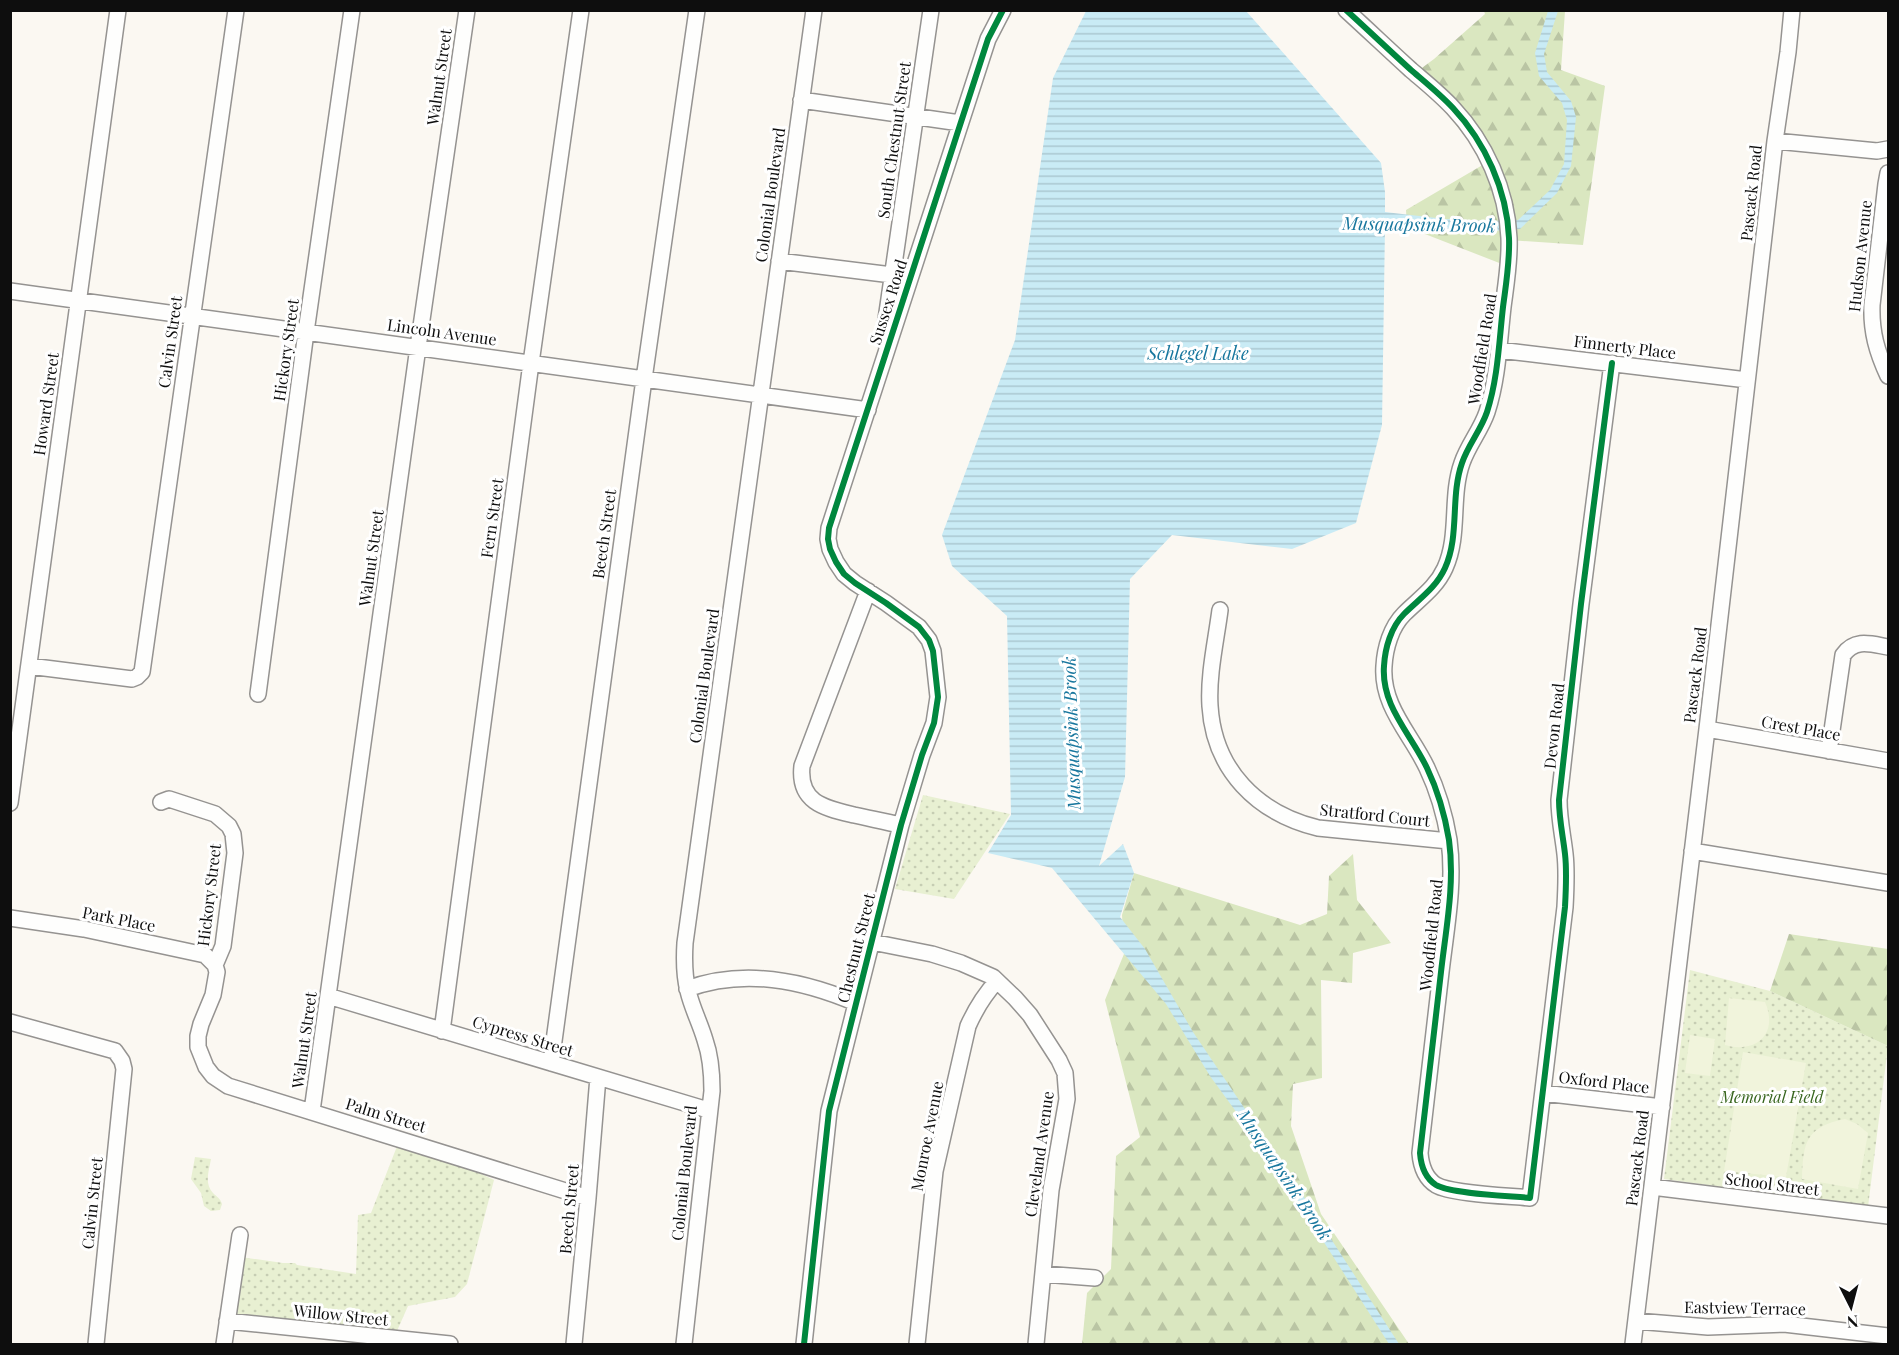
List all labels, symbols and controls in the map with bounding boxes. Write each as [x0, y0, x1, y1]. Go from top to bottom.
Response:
street label: Walnut Street [421, 27, 456, 128]
street label: South Chestnut Street [872, 60, 915, 220]
street label: Colonial Boulevard [750, 126, 789, 264]
street label: Pascack Road [1735, 144, 1766, 242]
street label: Hudson Avenue [1843, 199, 1876, 313]
water label: Musquapsink Brook [1341, 211, 1496, 237]
street label: Sussex Road [864, 256, 911, 347]
street label: Woodfield Road [1462, 292, 1501, 407]
street label: Calvin Street [153, 294, 186, 389]
street label: Hickory Street [268, 297, 303, 403]
street label: Lincoln Avenue [386, 313, 498, 350]
street label: Finnerty Place [1573, 330, 1677, 363]
water label: Schlegel Lake [1146, 341, 1249, 365]
street label: Howard Street [28, 351, 63, 457]
street label: Fern Street [476, 476, 508, 559]
street label: Beech Street [587, 487, 620, 580]
street label: Walnut Street [353, 508, 388, 609]
street label: Colonial Boulevard [684, 607, 723, 745]
street label: Pascack Road [1678, 626, 1711, 724]
water label: Musquapsink Brook [1056, 656, 1086, 811]
street label: Devon Road [1539, 682, 1568, 770]
street label: Crest Place [1760, 710, 1842, 745]
street label: Stratford Court [1319, 798, 1432, 831]
street label: Hickory Street [192, 842, 225, 948]
street label: Woodfield Road [1414, 878, 1447, 993]
street label: Chestnut Street [832, 890, 879, 1005]
street label: Park Place [81, 901, 158, 936]
street label: Walnut Street [286, 990, 321, 1091]
street label: Cypress Street [470, 1010, 577, 1061]
street label: Oxford Place [1557, 1066, 1651, 1097]
street label: Monroe Avenue [906, 1079, 947, 1193]
park label: Memorial Field [1720, 1086, 1825, 1107]
street label: Cleveland Avenue [1019, 1090, 1058, 1218]
street label: Palm Street [343, 1092, 429, 1137]
water label: Musquapsink Brook [1231, 1103, 1338, 1245]
street label: Colonial Boulevard [666, 1104, 701, 1242]
street label: Pascack Road [1620, 1109, 1653, 1207]
street label: Calvin Street [76, 1155, 107, 1250]
street label: Beech Street [554, 1163, 583, 1255]
street label: School Street [1724, 1167, 1821, 1200]
north arrow [1821, 1277, 1881, 1337]
street label: Eastview Terrace [1684, 1296, 1806, 1319]
street label: Willow Street [292, 1299, 390, 1330]
text: N [1845, 1311, 1859, 1334]

